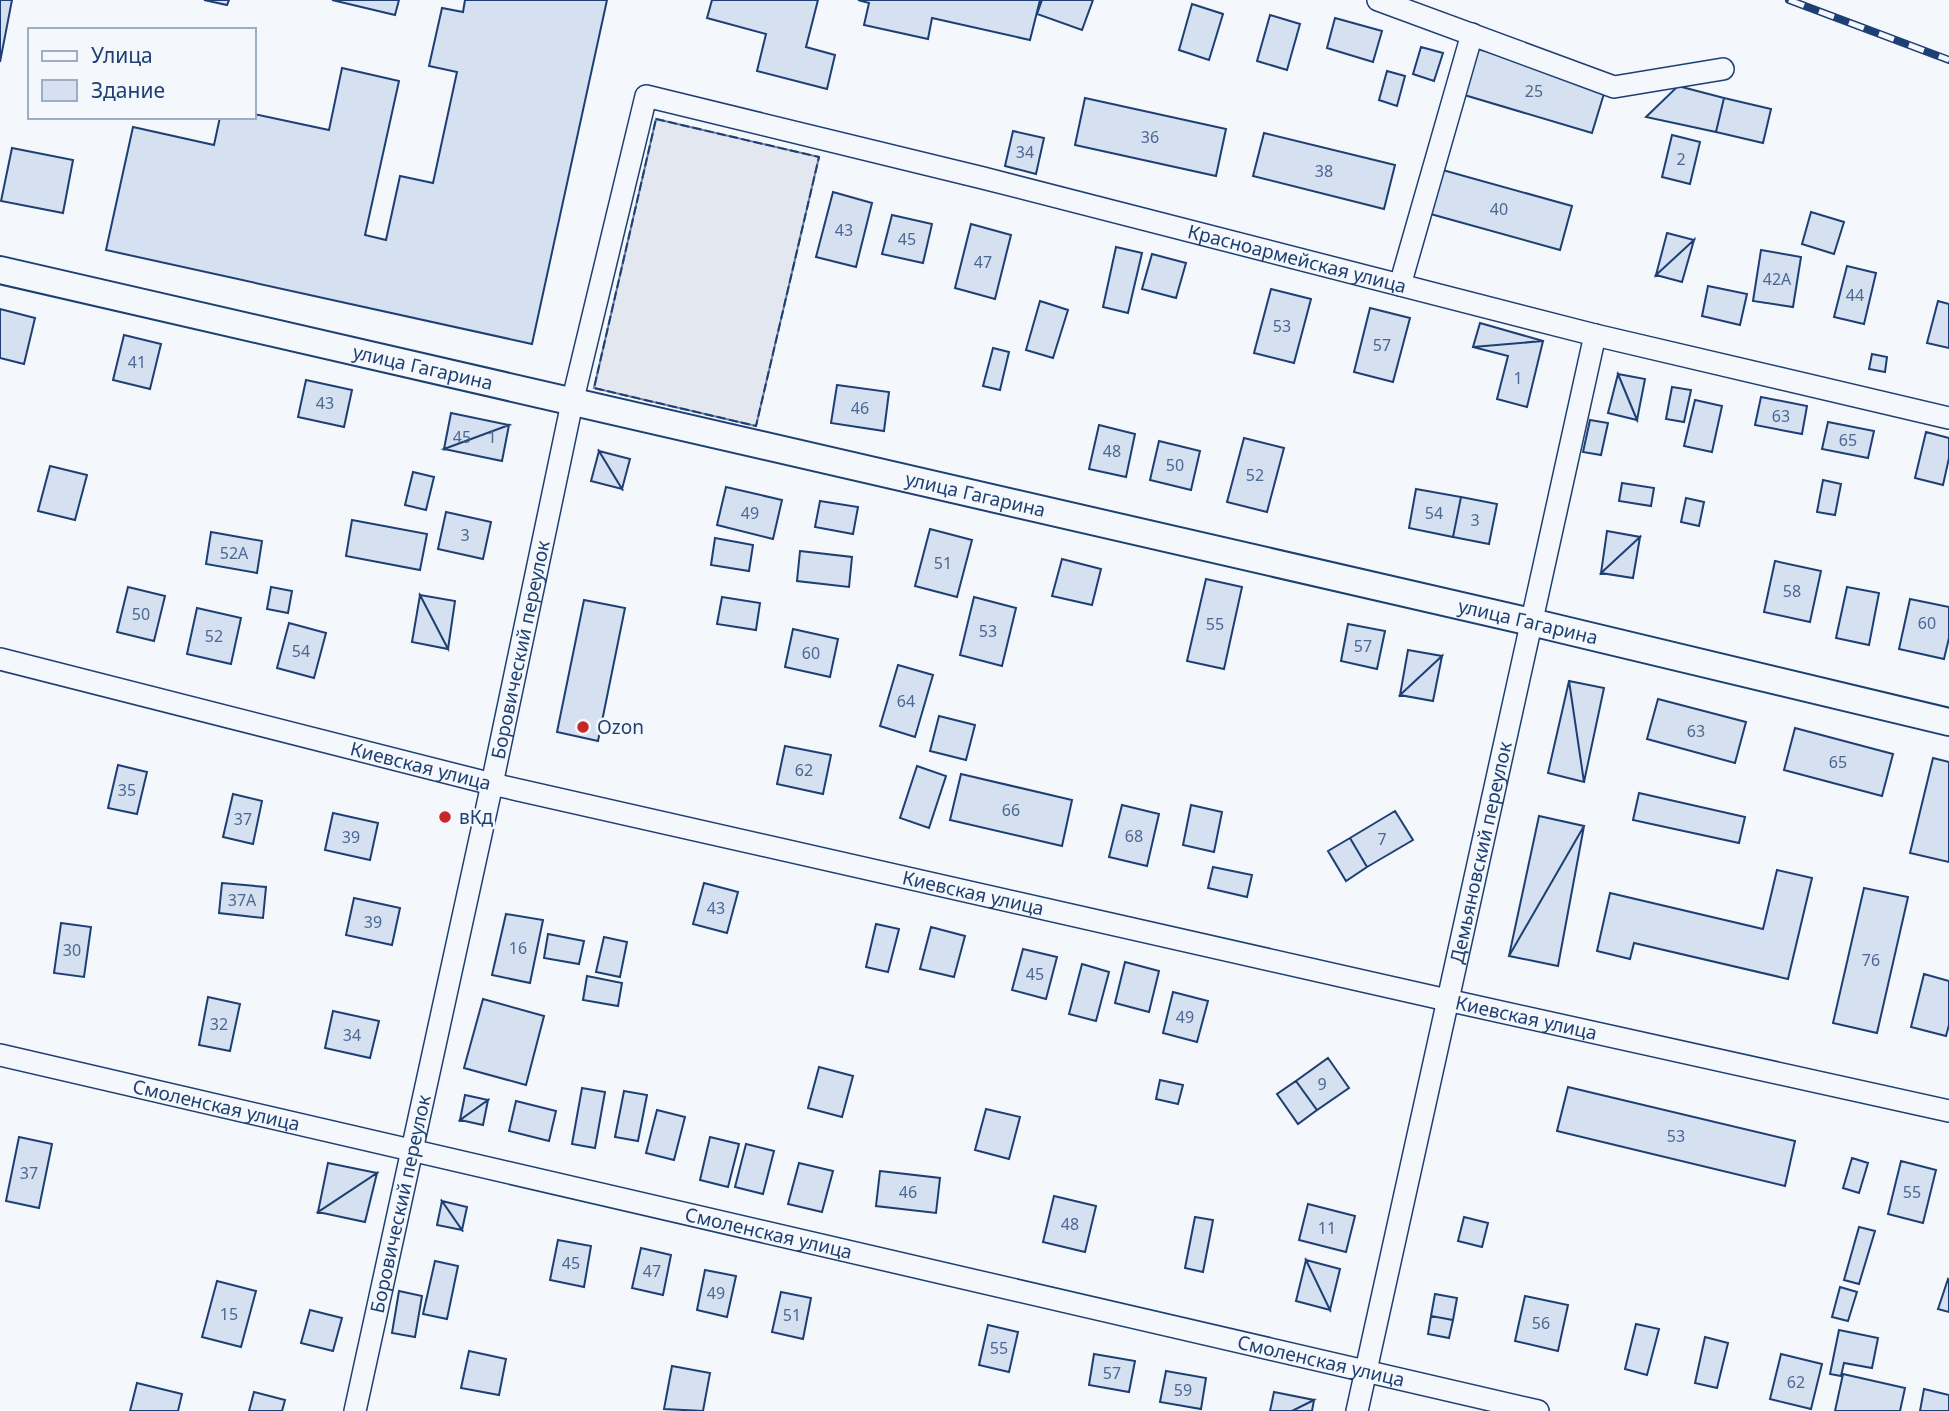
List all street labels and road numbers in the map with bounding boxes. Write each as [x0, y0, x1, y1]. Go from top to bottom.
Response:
street label: Красноармейская улица [1185, 218, 1409, 299]
street label: улица Гагарина [350, 339, 496, 396]
street label: улица Гагарина [903, 466, 1048, 523]
street label: Боровический переулок [485, 538, 556, 761]
street label: улица Гагарина [1456, 593, 1601, 651]
street label: Киевская улица [347, 735, 494, 796]
street label: Демьяновский переулок [1443, 739, 1518, 966]
street label: Киевская улица [900, 864, 1047, 921]
street label: Киевская улица [1453, 989, 1600, 1046]
street label: Смоленская улица [130, 1073, 302, 1137]
street label: Боровический переулок [364, 1092, 437, 1316]
street label: Смоленская улица [683, 1201, 855, 1265]
street label: Смоленская улица [1235, 1329, 1407, 1393]

